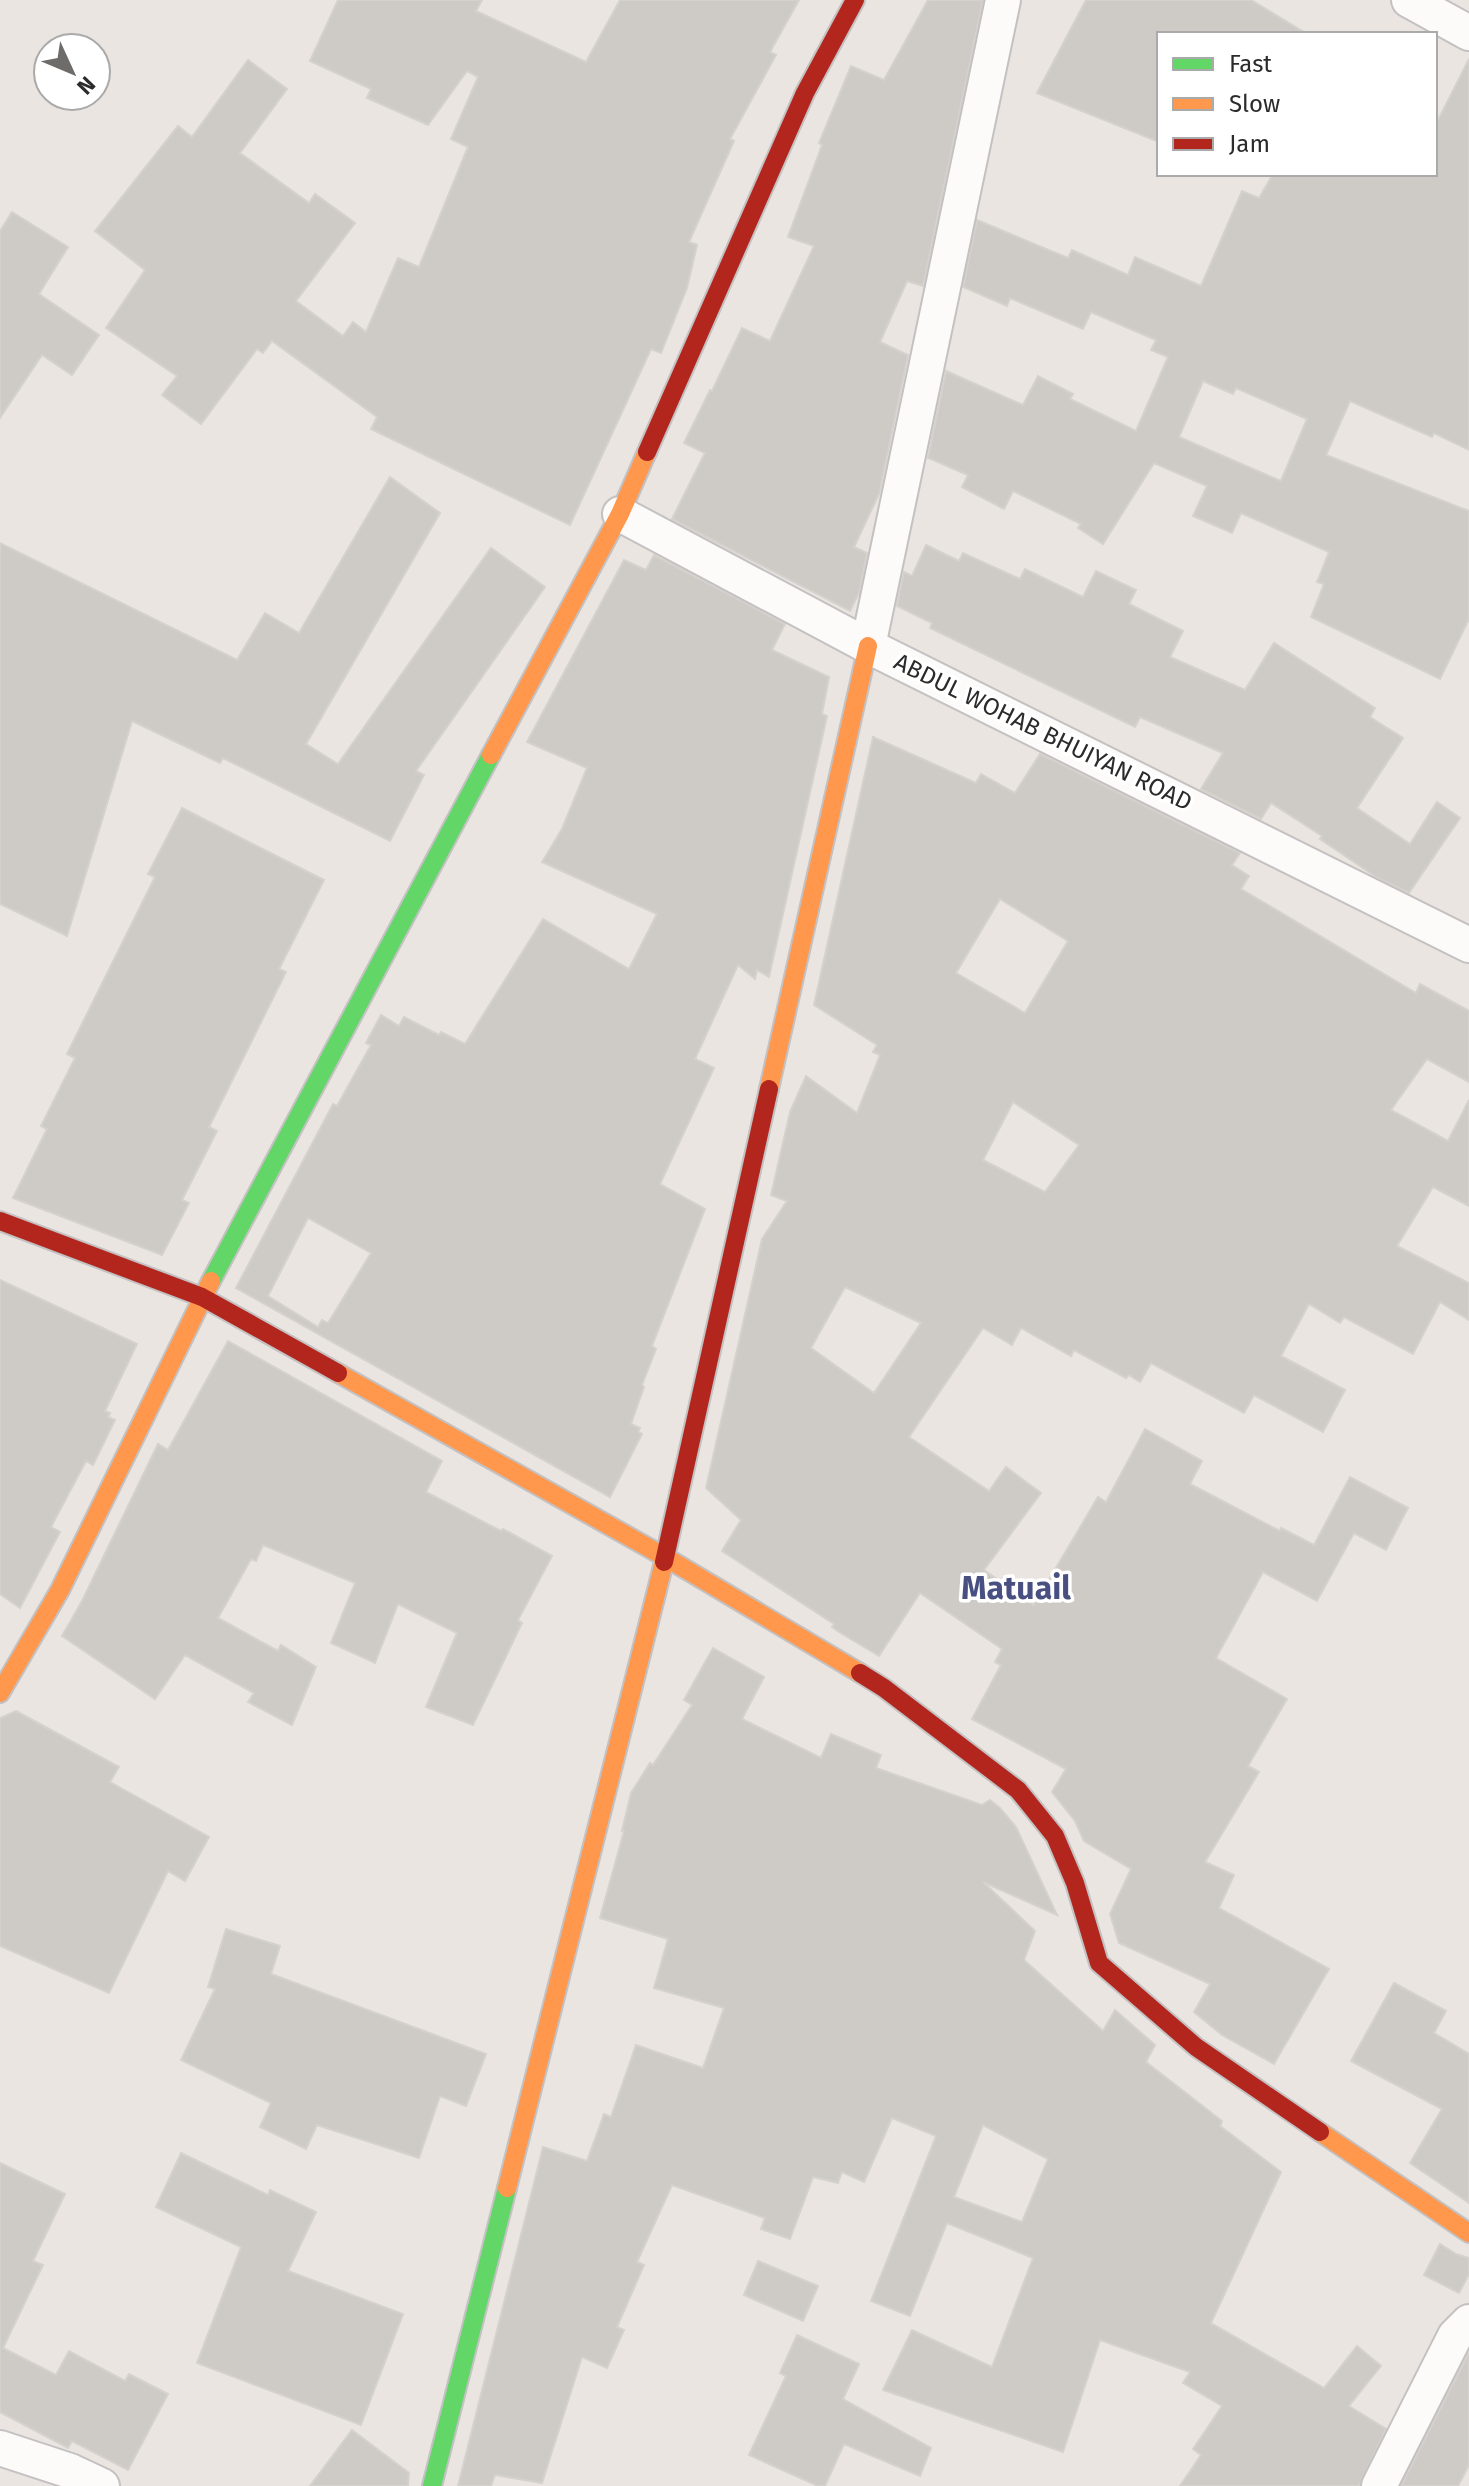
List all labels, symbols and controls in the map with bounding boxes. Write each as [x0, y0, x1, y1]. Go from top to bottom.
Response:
north arrow [32, 32, 112, 112]
legend [1157, 32, 1437, 176]
text: Fast [1229, 50, 1272, 78]
text: N [71, 71, 101, 100]
text: Slow [1229, 90, 1280, 118]
text: Jam [1229, 130, 1270, 158]
street label: ABDUL WOHAB BHUIYAN ROAD [890, 648, 1196, 816]
district label: Matuail [961, 1569, 1071, 1607]

